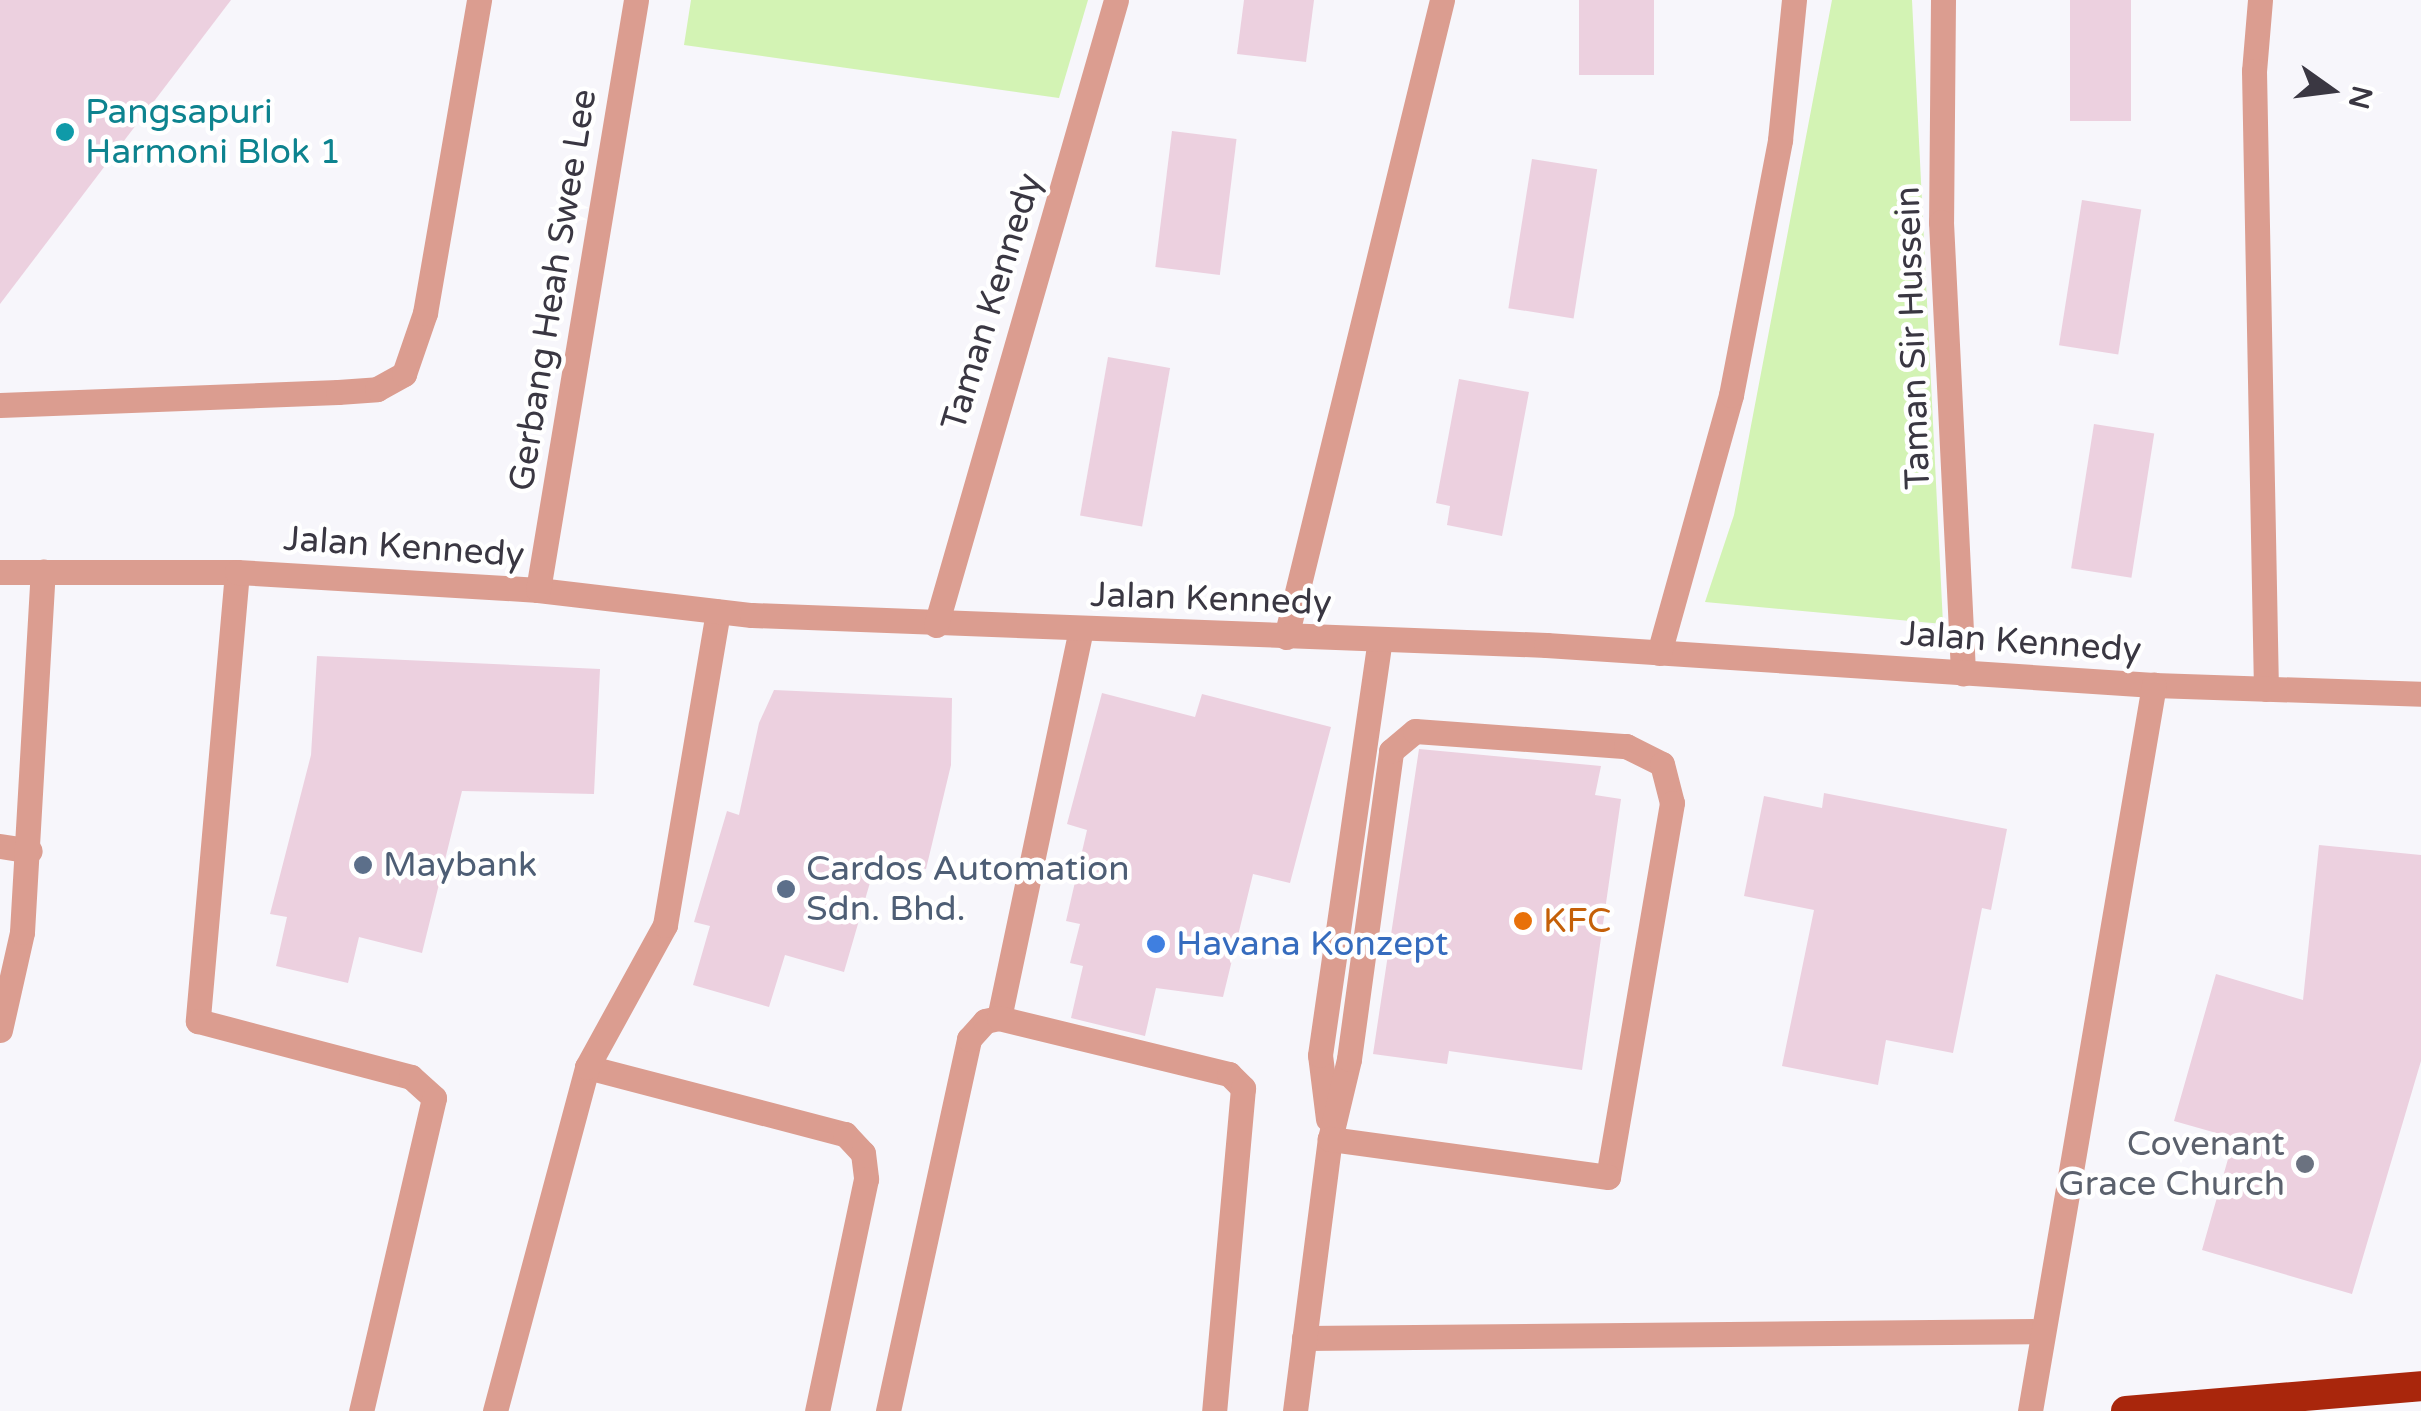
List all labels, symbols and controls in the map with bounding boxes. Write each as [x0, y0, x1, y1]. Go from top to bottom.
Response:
north arrow [2281, 40, 2381, 140]
text: N [2341, 82, 2379, 112]
street label: Gerbang Heah Swee Lee [500, 86, 606, 494]
place label: Pangsapuri Harmoni Blok 1 [85, 91, 341, 173]
marker: Pangsapuri Harmoni Blok 1 [54, 121, 76, 143]
street label: Taman Kennedy [933, 168, 1051, 436]
street label: Taman Sir Hussein [1887, 186, 1939, 490]
street label: Jalan Kennedy [282, 518, 526, 576]
street label: Jalan Kennedy [1090, 574, 1332, 624]
street label: Jalan Kennedy [1899, 613, 2143, 671]
place label: Maybank [383, 844, 537, 886]
place label: Cardos Automation Sdn. Bhd. [806, 848, 1130, 930]
marker: Maybank [352, 854, 374, 876]
marker: Cardos Automation Sdn. Bhd. [775, 878, 797, 900]
place label: KFC [1543, 900, 1611, 942]
marker: KFC [1512, 910, 1534, 932]
place label: Havana Konzept [1176, 923, 1448, 965]
marker: Havana Konzept [1145, 933, 1167, 955]
place label: Covenant Grace Church [2058, 1123, 2285, 1205]
marker: Covenant Grace Church [2294, 1153, 2316, 1175]

